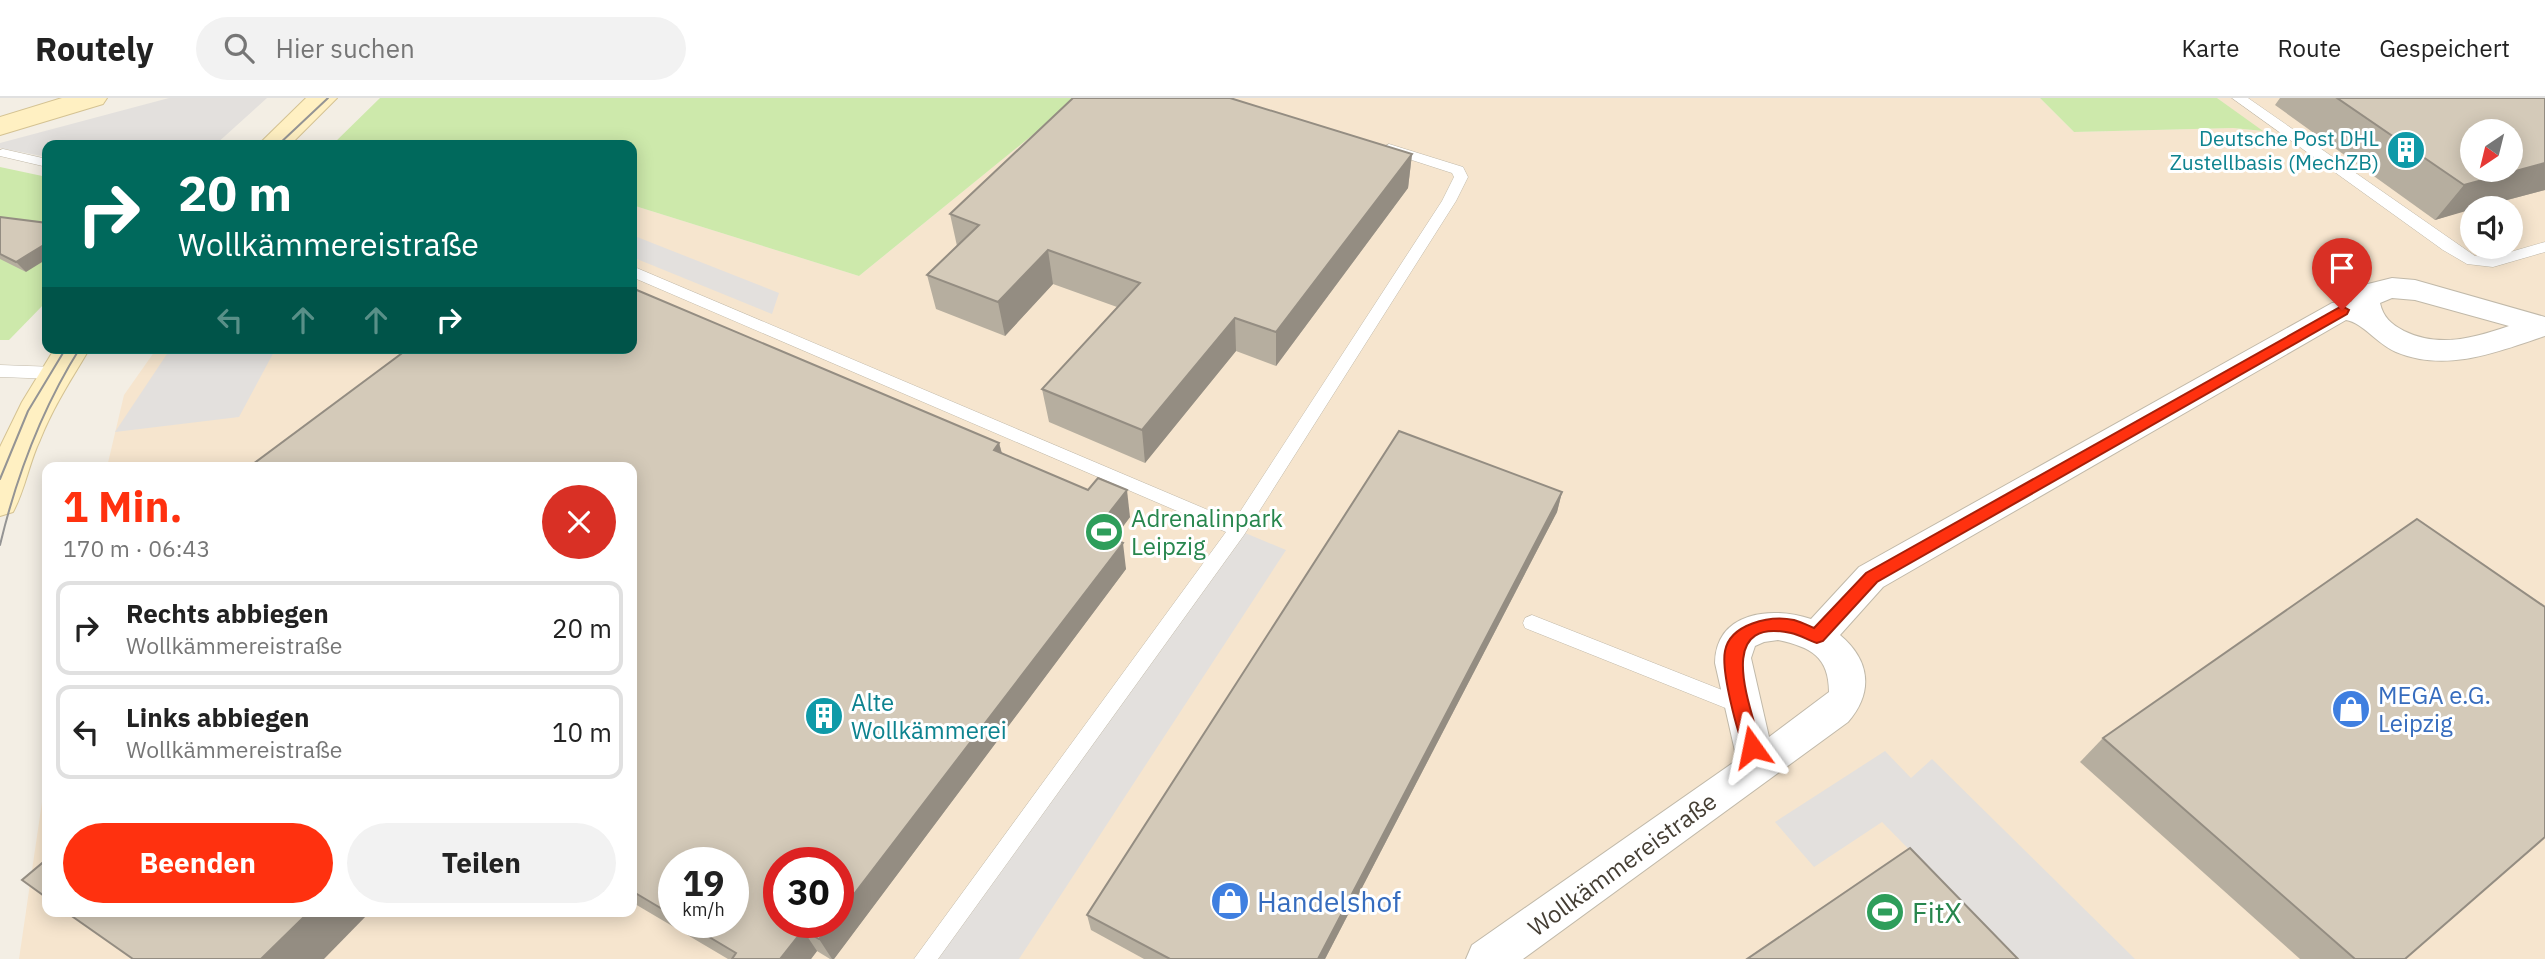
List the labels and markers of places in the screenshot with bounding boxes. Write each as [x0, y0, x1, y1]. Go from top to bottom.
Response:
place label: Deutsche Post DHL Zustellbasis (MechZB) [2170, 124, 2379, 176]
building icon: Deutsche Post DHL Zustellbasis (MechZB) [2385, 129, 2427, 171]
pin [2312, 238, 2372, 310]
place label: Adrenalinpark Leipzig [1131, 502, 1283, 562]
sports icon: Adrenalinpark Leipzig [1083, 511, 1125, 553]
place label: MEGA e.G. Leipzig [2378, 679, 2491, 739]
place label: Alte Wollkämmerei [851, 686, 1007, 746]
shop icon: MEGA e.G. Leipzig [2330, 688, 2372, 730]
building icon: Alte Wollkämmerei [803, 695, 845, 737]
shop icon: Handelshof [1209, 880, 1251, 922]
place label: Handelshof [1257, 883, 1401, 920]
sports icon: FitX [1864, 891, 1906, 933]
place label: FitX [1912, 894, 1962, 931]

